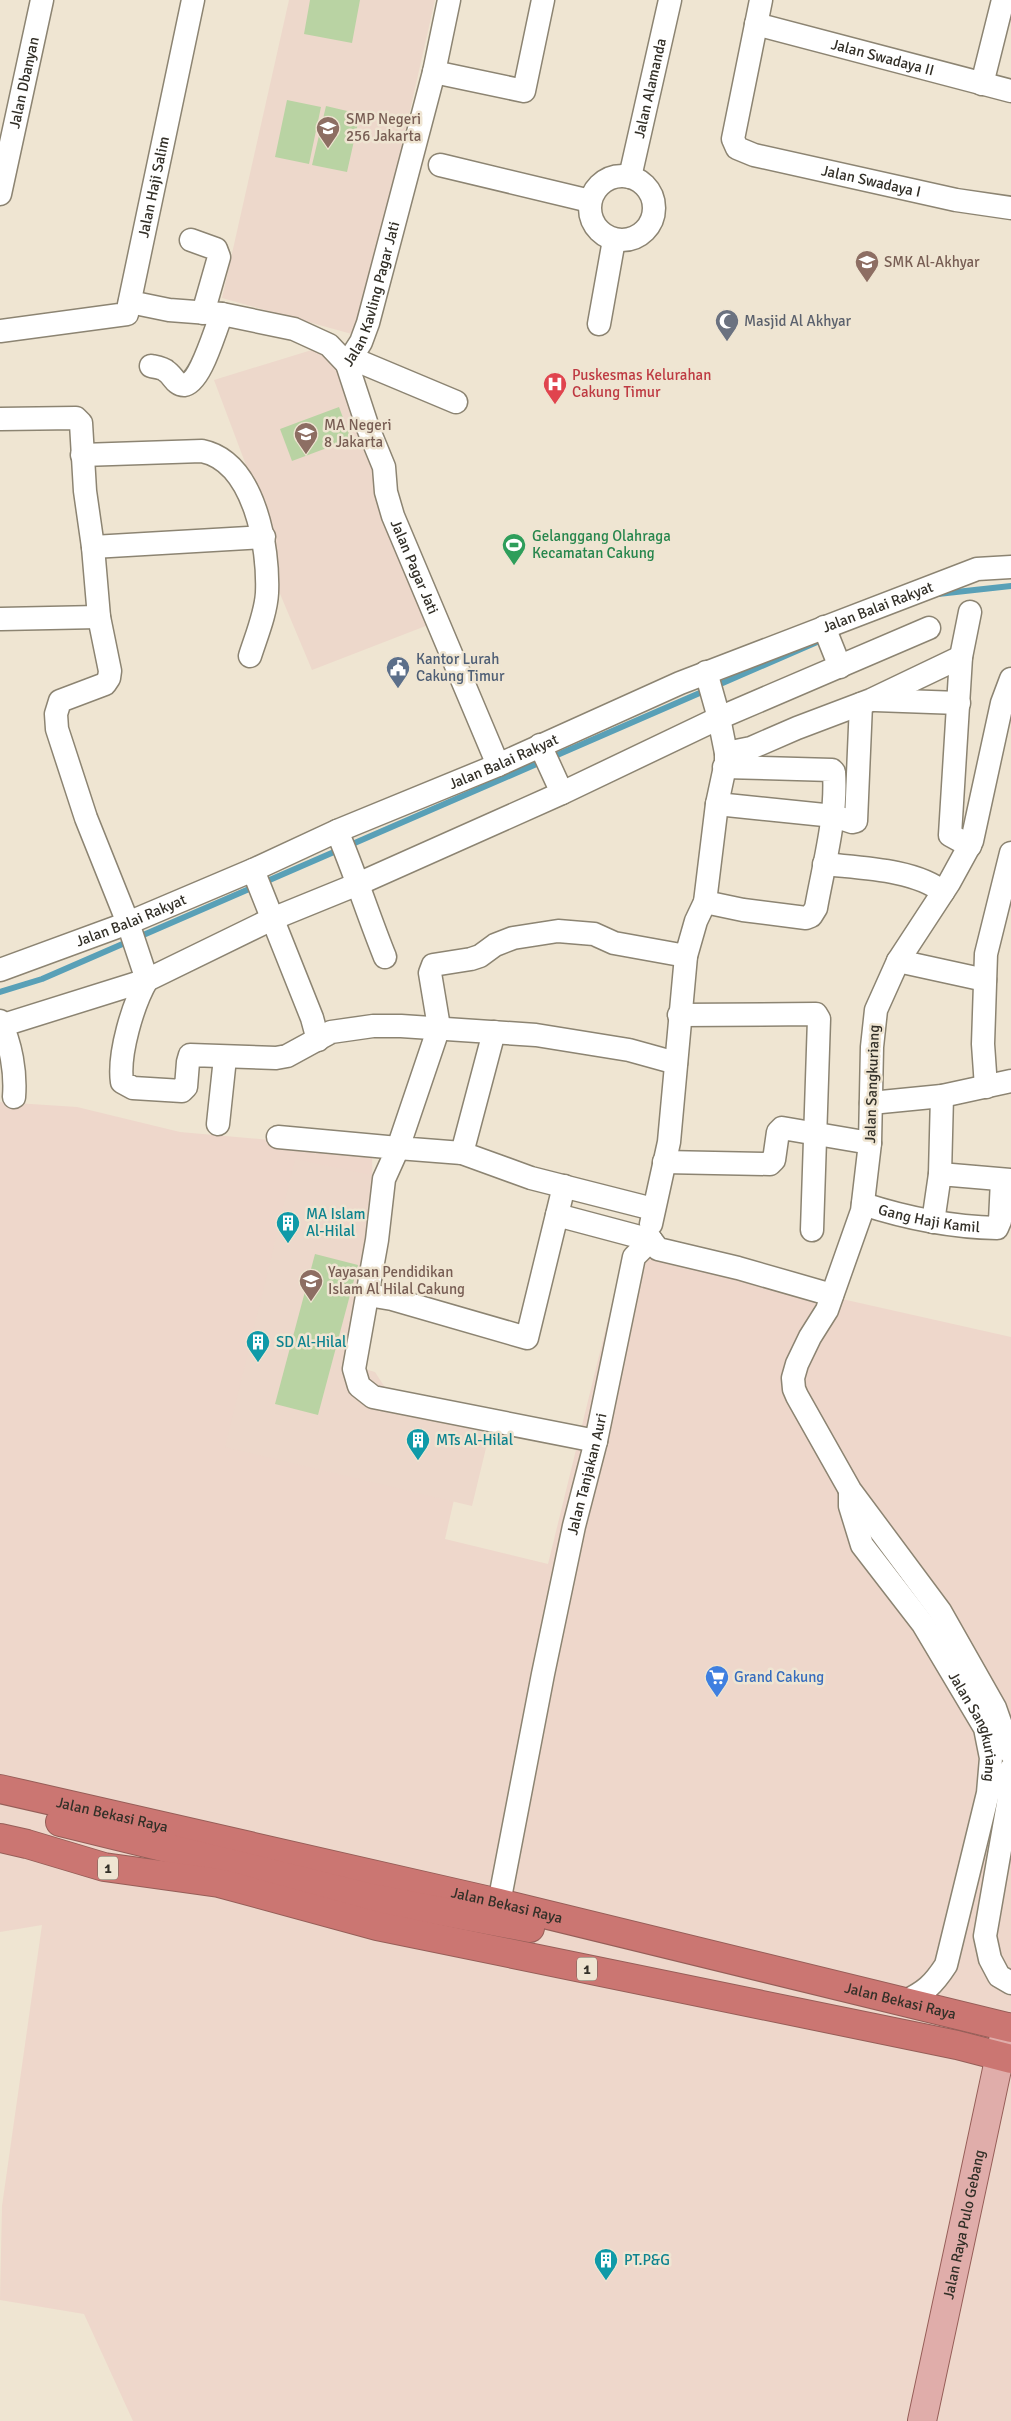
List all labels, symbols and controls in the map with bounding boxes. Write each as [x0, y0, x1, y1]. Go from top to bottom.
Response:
street label: Jalan Dbanyan [5, 35, 43, 130]
street label: Jalan Swadaya II [829, 35, 936, 79]
street label: Jalan Alamanda [630, 37, 670, 140]
place label: SMP Negeri 256 Jakarta [346, 110, 421, 145]
school or university icon: SMP Negeri 256 Jakarta [315, 115, 341, 149]
street label: Jalan Haji Salim [134, 135, 173, 239]
street label: Jalan Swadaya I [820, 161, 923, 201]
street label: Jalan Kavling Pagar Jati [339, 220, 403, 370]
school or university icon: SMK Al-Akhyar [854, 249, 880, 283]
place label: SMK Al-Akhyar [884, 253, 980, 271]
mosque icon: Masjid Al Akhyar [714, 308, 740, 342]
place label: Masjid Al Akhyar [744, 312, 852, 330]
place label: Puskesmas Kelurahan Cakung Timur [572, 366, 711, 401]
hospital icon: Puskesmas Kelurahan Cakung Timur [542, 371, 568, 405]
place label: MA Negeri 8 Jakarta [324, 416, 392, 451]
school or university icon: MA Negeri 8 Jakarta [293, 421, 319, 455]
street label: Jalan Pagar Jati [387, 517, 442, 617]
place label: Gelanggang Olahraga Kecamatan Cakung [532, 527, 671, 562]
sports icon: Gelanggang Olahraga Kecamatan Cakung [501, 532, 527, 566]
street label: Jalan Balai Rakyat [820, 578, 936, 637]
place label: Kantor Lurah Cakung Timur [416, 650, 505, 685]
public building icon: Kantor Lurah Cakung Timur [385, 655, 411, 689]
street label: Jalan Balai Rakyat [446, 730, 561, 793]
street label: Jalan Balai Rakyat [73, 890, 189, 950]
street label: Jalan Sangkuriang [861, 1024, 883, 1144]
street label: Gang Haji Kamil [876, 1200, 981, 1236]
place label: MA Islam Al-Hilal [306, 1205, 366, 1240]
building icon: MA Islam Al-Hilal [275, 1210, 301, 1244]
place label: Yayasan Pendidikan Islam Al Hilal Cakung [328, 1263, 465, 1298]
school or university icon: Yayasan Pendidikan Islam Al Hilal Cakung [298, 1268, 324, 1302]
building icon: SD Al-Hilal [245, 1329, 271, 1363]
place label: SD Al-Hilal [276, 1333, 347, 1351]
street label: Jalan Tanjakan Auri [563, 1411, 611, 1537]
building icon: MTs Al-Hilal [405, 1427, 431, 1461]
place label: MTs Al-Hilal [436, 1431, 513, 1449]
supermarket icon: Grand Cakung [704, 1664, 730, 1698]
place label: Grand Cakung [734, 1668, 824, 1686]
street label: Jalan Sangkuriang [944, 1668, 1000, 1783]
street label: Jalan Bekasi Raya [55, 1793, 170, 1836]
road number: 1 [98, 1856, 118, 1880]
street label: Jalan Bekasi Raya [449, 1883, 564, 1927]
road number: 1 [577, 1958, 597, 1980]
street label: Jalan Bekasi Raya [843, 1979, 958, 2023]
street label: Jalan Raya Pulo Gebang [939, 2148, 989, 2301]
building icon: PT.P&G [593, 2247, 619, 2281]
place label: PT.P&G [624, 2251, 670, 2269]

